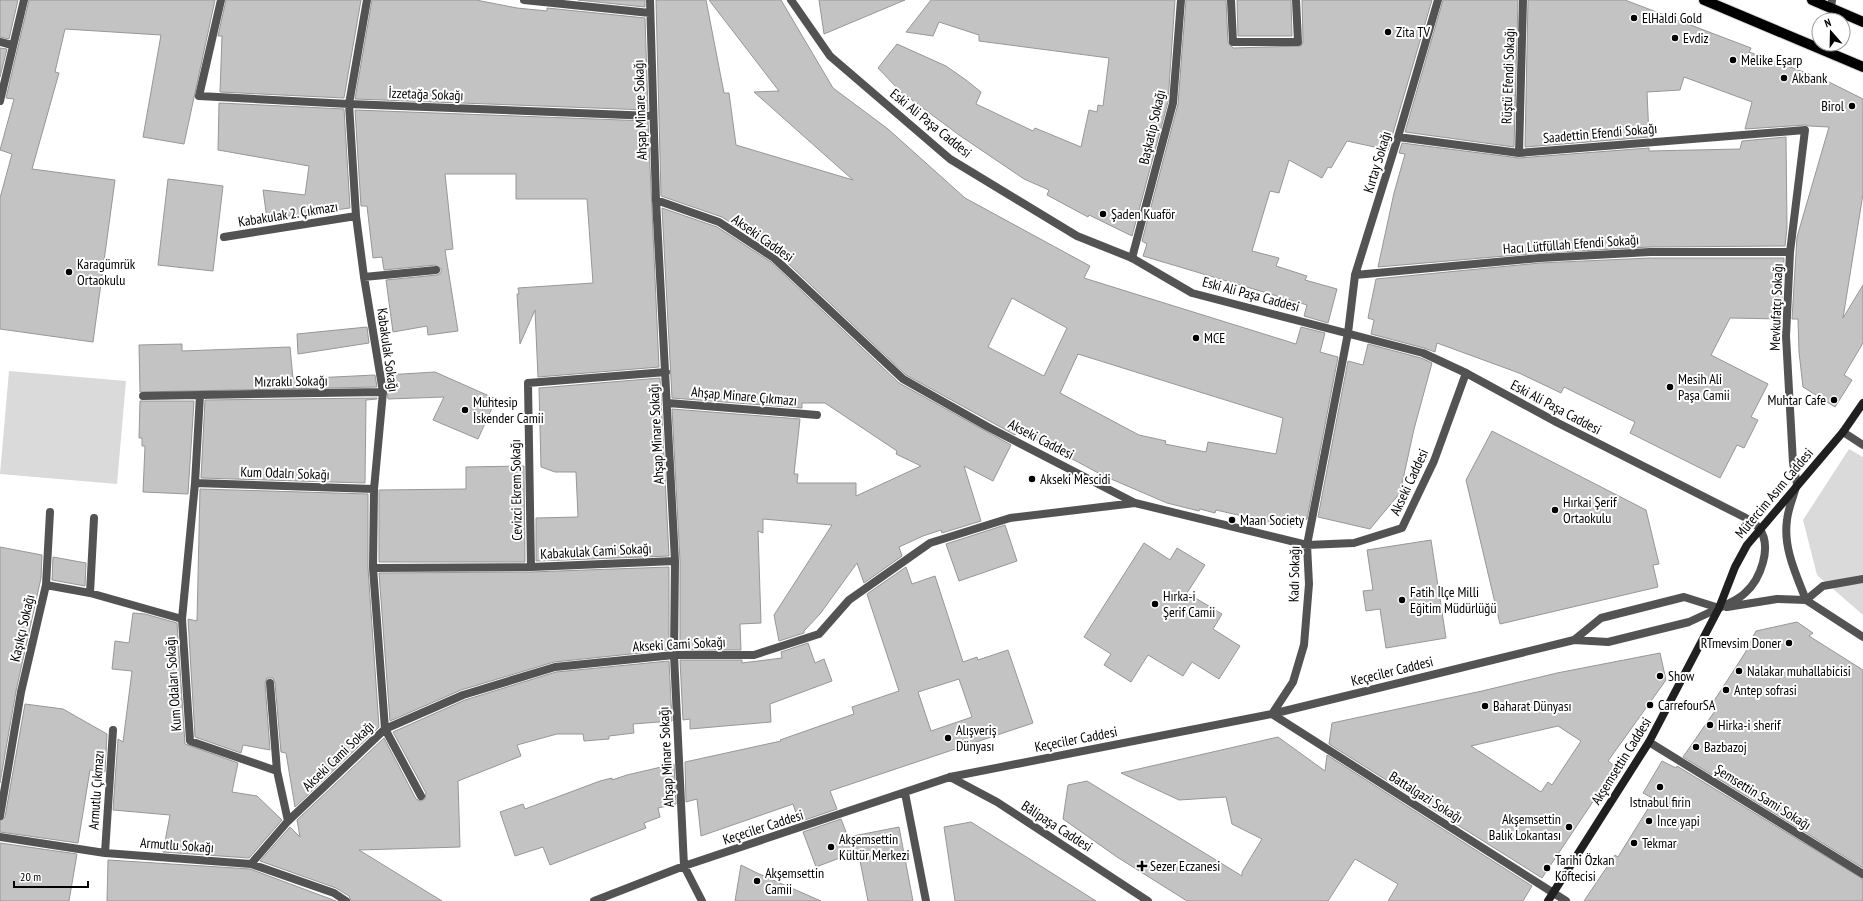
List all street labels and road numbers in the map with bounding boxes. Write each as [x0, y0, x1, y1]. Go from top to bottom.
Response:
street label: Rüştü Efendi Sokağı [1497, 28, 1519, 124]
street label: Ahşap Minare Sokağı [629, 59, 651, 161]
street label: İzzetağa Sokağı [388, 84, 464, 104]
street label: Eski Ali Paşa Caddesi [886, 85, 976, 161]
street label: Başkatip Sokağı [1135, 88, 1169, 166]
street label: Saadettin Efendi Sokağı [1542, 119, 1658, 147]
street label: Kırtay Sokağı [1359, 129, 1395, 195]
street label: Kabakulak 2. Çıkmazı [237, 197, 339, 231]
street label: Akseki Caddesi [729, 210, 797, 266]
street label: Hacı Lütfüllah Efendi Sokağı [1502, 230, 1640, 258]
street label: Mevkufatçı Sokağı [1765, 263, 1787, 351]
street label: Eski Ali Paşa Caddesi [1200, 272, 1302, 316]
street label: Kabakulak Sokağı [373, 307, 403, 393]
street label: Mızraklı Sokağı [254, 371, 328, 391]
street label: Eski Ali Paşa Caddesi [1508, 376, 1604, 438]
street label: Ahşap Minare Çıkmazı [690, 382, 798, 410]
street label: Ahşap Minare Sokağı [644, 383, 668, 485]
street label: Akseki Caddesi [1005, 415, 1077, 463]
street label: Cevizci Ekrem Sokağı [506, 439, 526, 541]
street label: Mütercim Asım Caddesi [1731, 444, 1817, 542]
street label: Akseki Caddesi [1386, 446, 1432, 518]
street label: Kum Odalrı Sokağı [240, 462, 330, 484]
street label: Kabakulak Cami Sokağı [540, 539, 652, 563]
street label: Kadı Sokağı [1285, 546, 1303, 602]
street label: Kaşıkçı Sokağı [6, 593, 38, 663]
street label: Akseki Cami Sokağı [632, 633, 726, 655]
street label: Kum Odaları Sokağı [161, 636, 185, 732]
street label: Keçeciler Caddesi [1349, 652, 1435, 690]
street label: Ahşap Minare Sokağı [654, 706, 678, 808]
street label: Akşemsettin Caddesi [1587, 714, 1655, 808]
street label: Akseki Cami Sokağı [298, 717, 378, 795]
street label: Keçeciler Caddesi [1033, 722, 1119, 756]
street label: Armutlu Çıkmazı [84, 750, 108, 830]
street label: Şemsettin Sami Sokağı [1712, 760, 1814, 834]
street label: Battalgazi Sokağı [1386, 767, 1466, 827]
street label: Bâlipaşa Caddesi [1018, 796, 1096, 856]
street label: Keçeciler Caddesi [720, 805, 806, 849]
street label: Armutlu Sokağı [139, 833, 215, 857]

